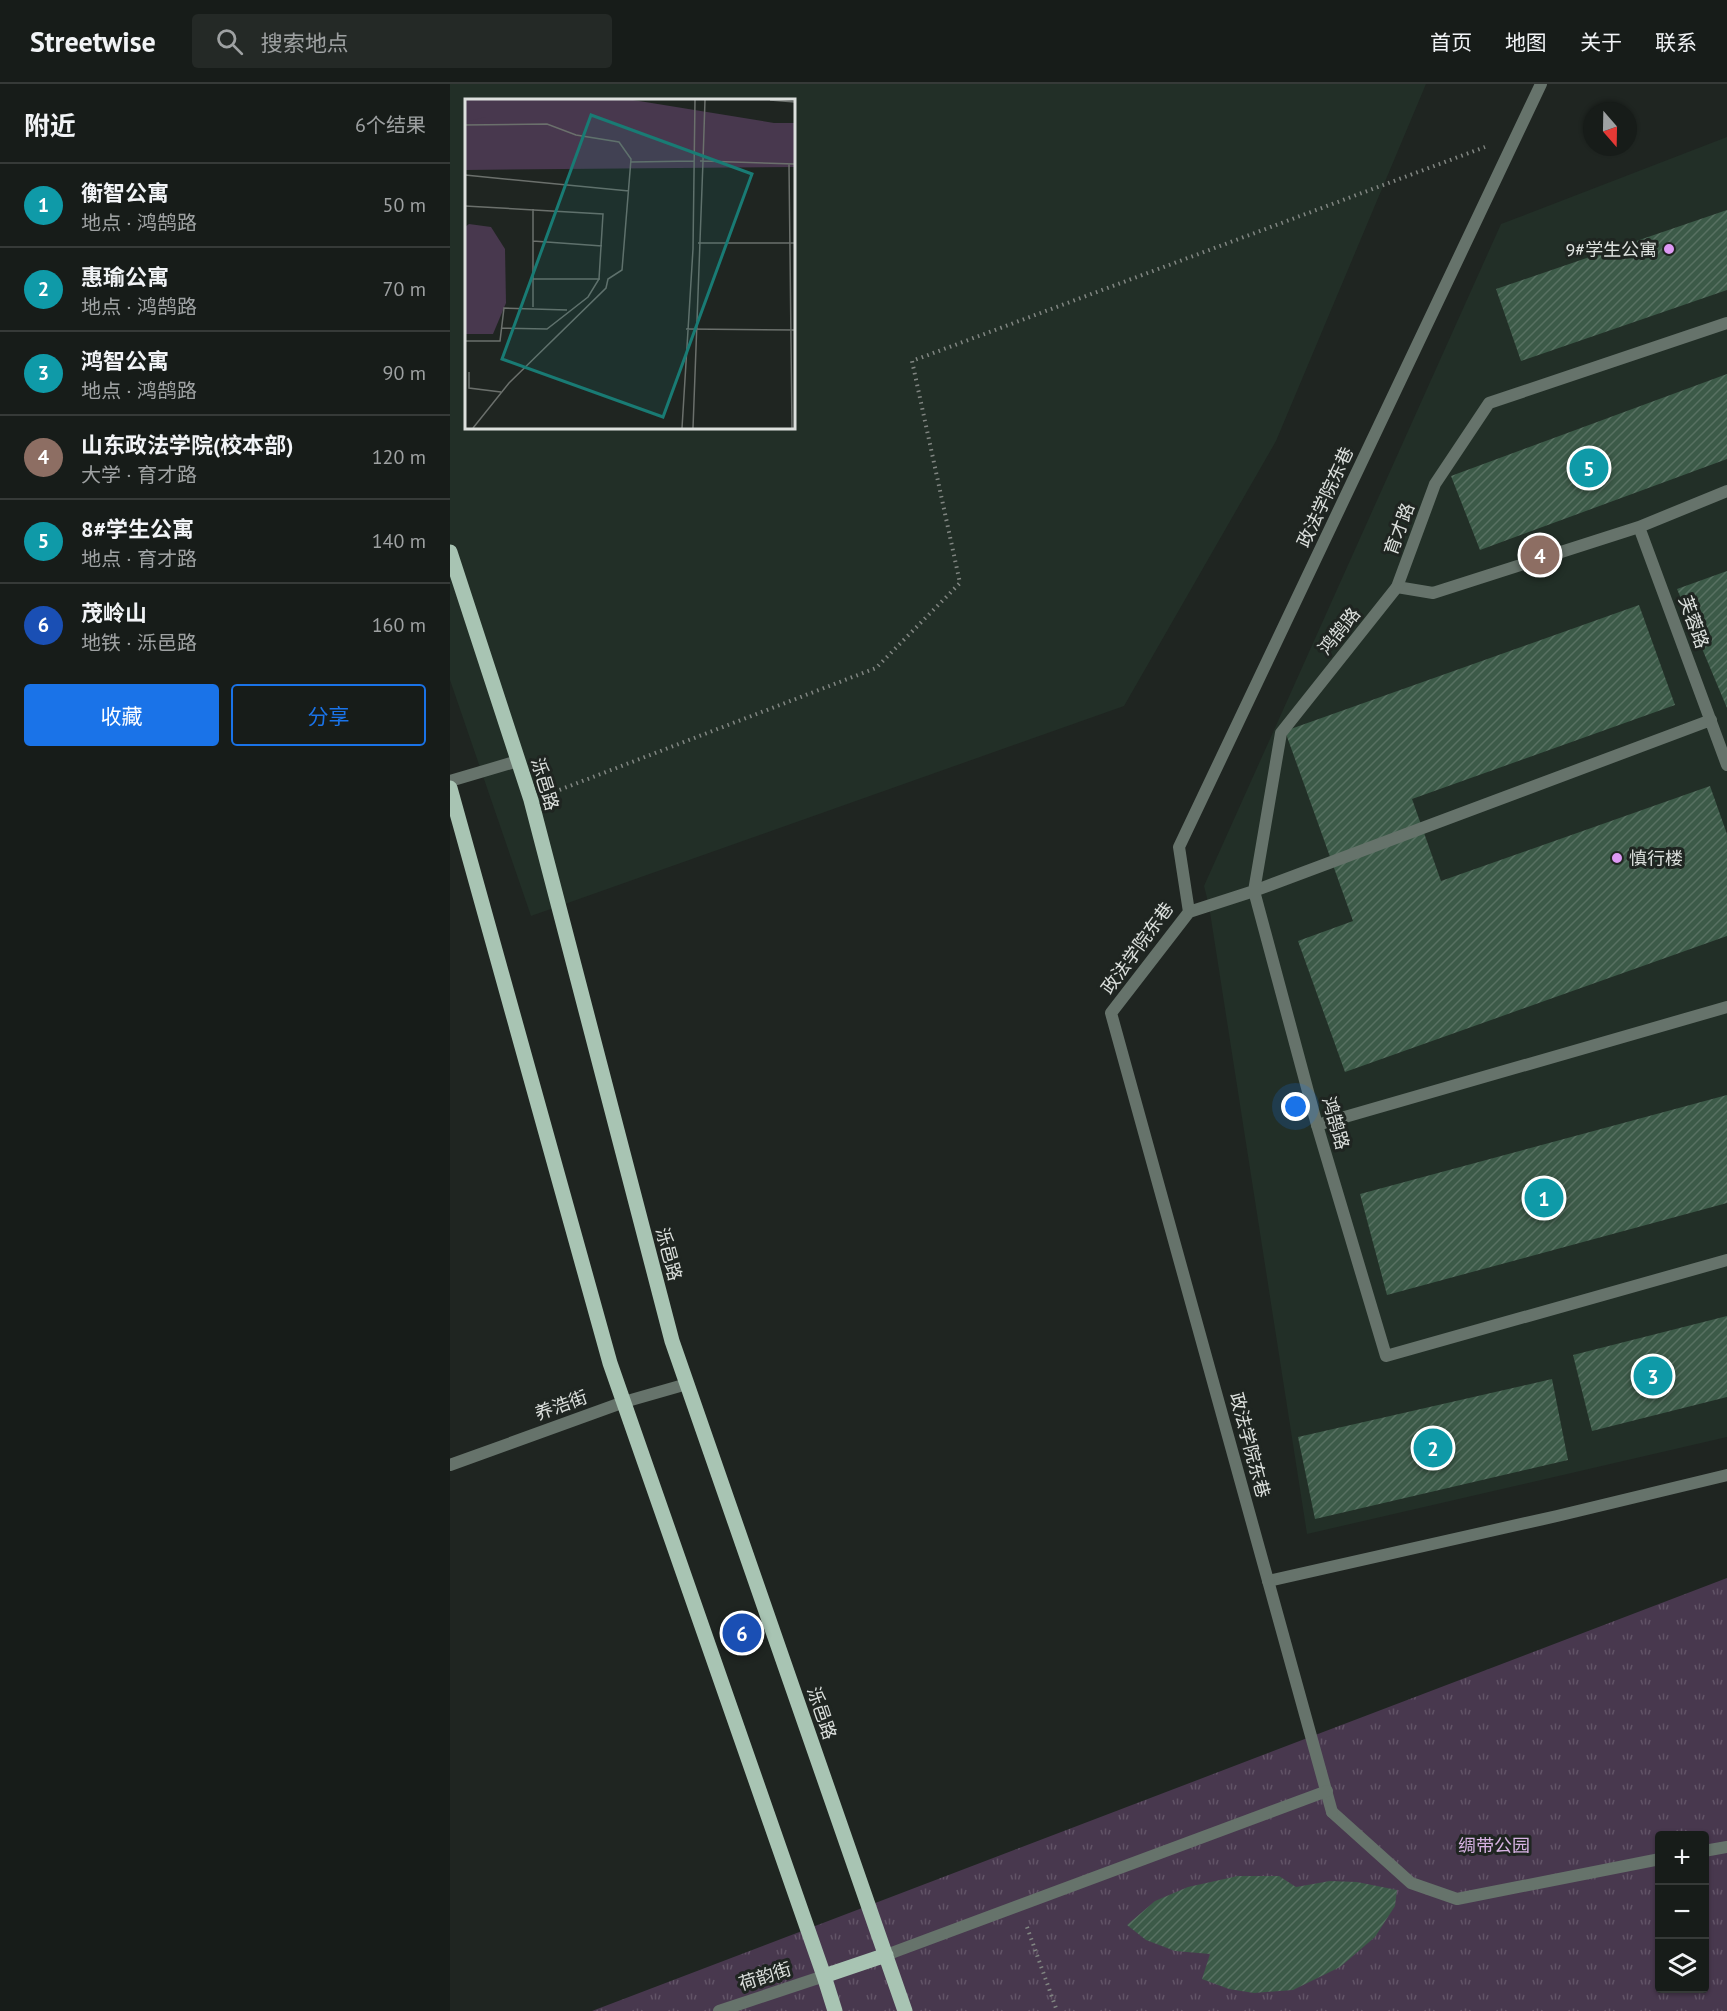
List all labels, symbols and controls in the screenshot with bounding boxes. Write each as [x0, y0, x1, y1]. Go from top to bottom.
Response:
search box [192, 14, 612, 68]
text: Streetwise [30, 23, 156, 60]
icon: search [213, 25, 246, 58]
text: 搜索地点 [261, 29, 349, 57]
text: 首页 [1430, 29, 1472, 56]
text: 地图 [1505, 29, 1547, 56]
text: 关于 [1580, 29, 1622, 56]
text: 联系 [1655, 29, 1697, 56]
inset map [465, 99, 795, 429]
north arrow [1583, 102, 1637, 156]
text: 附近 [24, 109, 76, 142]
text: 6个结果 [355, 112, 426, 138]
text: 衡智公寓 [81, 179, 169, 207]
text: 1 [38, 192, 49, 218]
text: 50 m [383, 192, 426, 218]
text: 地点 · 鸿鹄路 [81, 210, 197, 236]
place label: 9#学生公寓 [1565, 238, 1657, 261]
marker: 9#学生公寓 [1662, 242, 1676, 256]
text: 惠瑜公寓 [81, 263, 169, 291]
text: 2 [38, 276, 49, 302]
text: 70 m [383, 276, 426, 302]
text: 地点 · 鸿鹄路 [81, 294, 197, 320]
text: 鸿智公寓 [81, 347, 169, 375]
text: 3 [38, 360, 49, 386]
text: 90 m [383, 360, 426, 386]
text: 地点 · 鸿鹄路 [81, 378, 197, 404]
text: 山东政法学院(校本部) [81, 431, 293, 459]
street label: 政法学院东巷 [1292, 443, 1358, 551]
text: 4 [38, 444, 49, 470]
text: 120 m [372, 444, 426, 470]
pin: 5 [1570, 446, 1608, 490]
text: 大学 · 育才路 [81, 462, 197, 488]
street label: 育才路 [1379, 500, 1419, 558]
text: 8#学生公寓 [81, 515, 194, 543]
text: 5 [38, 528, 49, 554]
text: 140 m [372, 528, 426, 554]
pin: 4 [1520, 532, 1560, 578]
text: 地点 · 育才路 [81, 546, 197, 572]
street label: 芙蓉路 [1674, 593, 1714, 651]
text: 茂岭山 [81, 599, 147, 627]
street label: 鸿鹄路 [1313, 603, 1365, 659]
text: 6 [38, 612, 49, 638]
text: 160 m [372, 612, 426, 638]
text: 地铁 · 泺邑路 [81, 630, 197, 656]
button: 收藏 [24, 684, 219, 746]
button: 分享 [231, 684, 426, 746]
street label: 泺邑路 [526, 755, 564, 813]
place label: 慎行楼 [1629, 847, 1683, 870]
marker: 慎行楼 [1610, 851, 1624, 865]
street label: 政法学院东巷 [1096, 898, 1178, 998]
your location [1281, 1092, 1310, 1121]
street label: 鸿鹄路 [1318, 1094, 1354, 1152]
pin: 1 [1524, 1176, 1564, 1220]
street label: 泺邑路 [651, 1225, 687, 1283]
pin: 3 [1634, 1354, 1672, 1398]
street label: 养浩街 [532, 1385, 590, 1425]
street label: 政法学院东巷 [1225, 1390, 1275, 1500]
pin: 2 [1414, 1426, 1452, 1470]
pin: 6 [722, 1610, 762, 1656]
street label: 泺邑路 [802, 1684, 842, 1742]
map controls [1655, 1831, 1709, 1993]
button: + [1655, 1831, 1709, 1885]
park label: 绸带公园 [1458, 1834, 1530, 1857]
button: − [1655, 1885, 1709, 1939]
button: layers [1655, 1939, 1709, 1993]
street label: 荷韵街 [736, 1957, 794, 1995]

